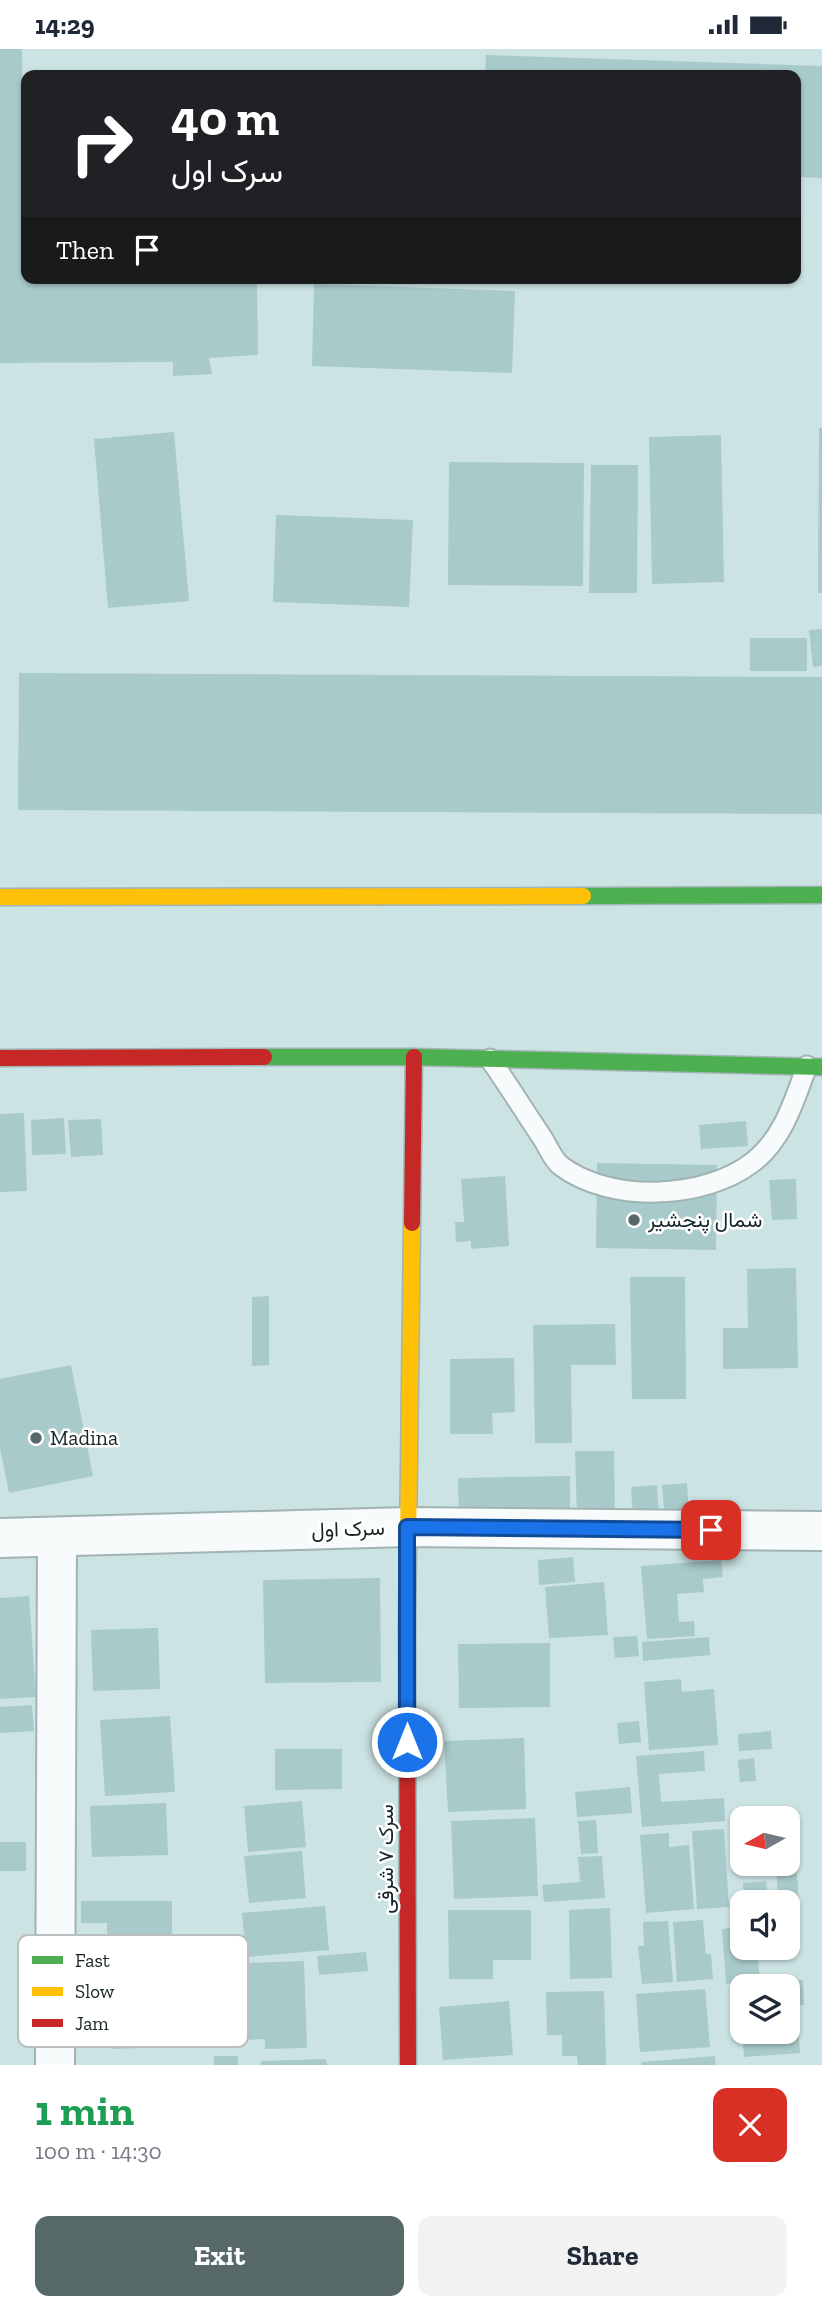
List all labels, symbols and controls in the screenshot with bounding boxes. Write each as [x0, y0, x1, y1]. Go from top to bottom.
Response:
text: 14:29 [35, 9, 95, 41]
text: 40 m [171, 89, 279, 148]
icon: right [56, 98, 147, 189]
text: سرک‌ اول [171, 152, 283, 190]
icon: arrive [128, 231, 166, 269]
text: Then [56, 234, 114, 266]
place label: شمال پنجشیر [647, 1207, 762, 1234]
marker: شمال پنجشیر [626, 1212, 642, 1228]
place label: Madina [50, 1425, 118, 1450]
marker: Madina [28, 1430, 44, 1446]
pin [681, 1500, 741, 1560]
icon: arrive [692, 1511, 730, 1549]
street label: سرک‌ اول [311, 1515, 385, 1543]
position arrow [370, 1705, 444, 1779]
street label: سرک ۷ شرقی [373, 1804, 399, 1914]
north arrow [730, 1806, 800, 1876]
map controls [730, 1806, 800, 2044]
button: sound [730, 1890, 800, 1960]
legend [18, 1935, 248, 2047]
text: Fast [75, 1949, 110, 1972]
button: layers [730, 1974, 800, 2044]
text: Slow [75, 1980, 115, 2003]
text: Jam [75, 2012, 109, 2035]
text: 1 min [35, 2085, 134, 2136]
button: close [713, 2088, 787, 2162]
text: 100 m · 14:30 [35, 2137, 162, 2165]
button: Exit [35, 2216, 404, 2296]
button: Share [418, 2216, 787, 2296]

